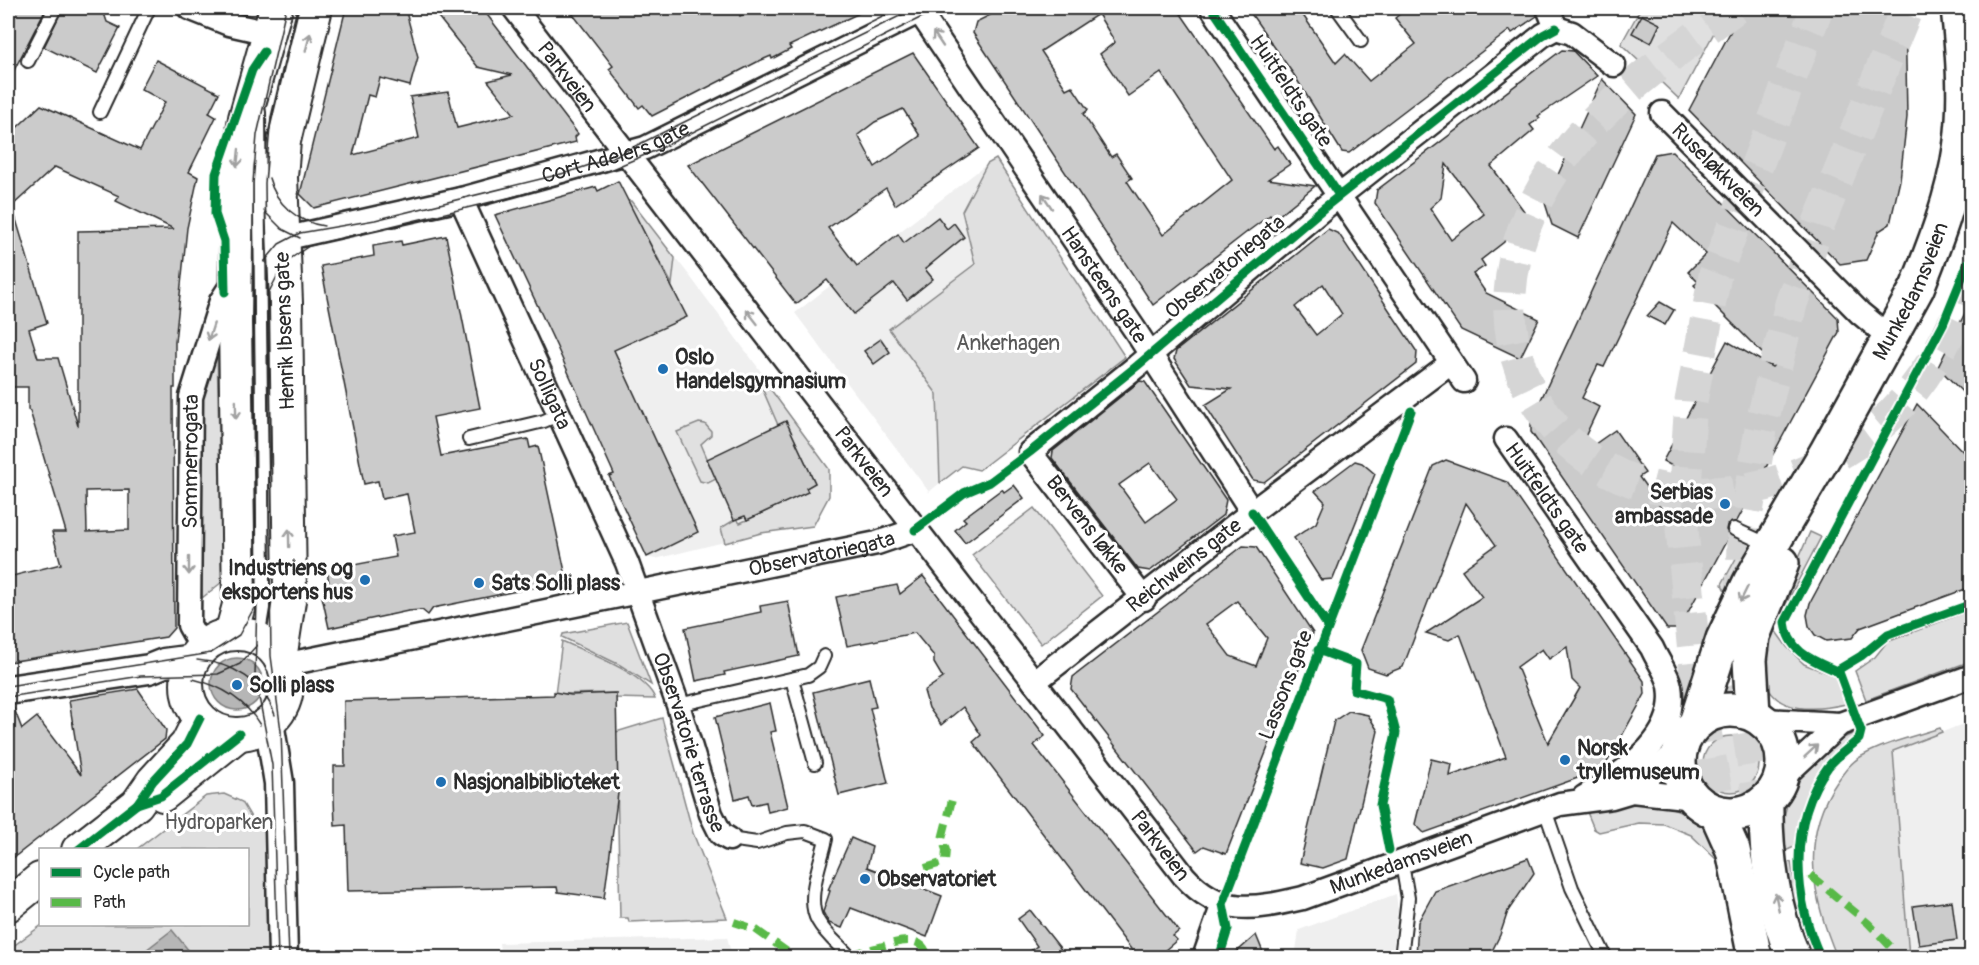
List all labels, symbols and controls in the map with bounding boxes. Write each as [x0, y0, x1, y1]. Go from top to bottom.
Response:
street label: Huitfeldts gate [1243, 30, 1339, 153]
one-way arrow [932, 31, 944, 48]
one-way arrow [302, 32, 314, 51]
street label: Parkveien [531, 36, 603, 118]
street label: Cort Adelers gate [539, 114, 695, 190]
street label: Ruseløkkveien [1666, 117, 1771, 223]
one-way arrow [232, 148, 243, 167]
one-way arrow [1041, 192, 1054, 209]
street label: Observatoriegata [1159, 209, 1291, 325]
street label: Munkedamsveien [1866, 219, 1954, 365]
street label: Hansteens gate [1055, 221, 1154, 349]
street label: Henrik Ibsens gate [269, 251, 301, 411]
one-way arrow [745, 309, 758, 325]
one-way arrow [204, 322, 215, 341]
park label: Ankerhagen [956, 330, 1060, 357]
place label: Oslo Handelsgymnasium [675, 344, 846, 395]
street label: Solligata [522, 354, 578, 434]
marker: Oslo Handelsgymnasium [656, 362, 670, 376]
street label: Sommerrogata [176, 394, 205, 529]
one-way arrow [230, 399, 242, 419]
street label: Parkveien [828, 421, 900, 502]
street label: Huitfeldts gate [1499, 437, 1596, 560]
street label: Bervens løkke [1040, 470, 1135, 581]
place label: Serbias ambassade [1615, 479, 1714, 530]
marker: Serbias ambassade [1718, 497, 1732, 511]
street label: Reichweins gate [1121, 511, 1247, 619]
street label: Observatoriegata [746, 524, 898, 583]
one-way arrow [284, 529, 295, 549]
one-way arrow [183, 555, 195, 575]
place label: Industriens og eksportens hus [221, 555, 354, 606]
place label: Sats Solli plass [491, 570, 621, 597]
marker: Industriens og eksportens hus [358, 573, 372, 587]
marker: Sats Solli plass [472, 576, 486, 590]
one-way arrow [1738, 584, 1749, 602]
street label: Lassons gate [1253, 626, 1320, 744]
street label: Observatorie terrasse [647, 649, 732, 838]
place label: Solli plass [249, 672, 335, 699]
marker: Solli plass [230, 678, 244, 692]
place label: Norsk tryllemuseum [1576, 735, 1700, 786]
one-way arrow [1803, 744, 1818, 758]
marker: Norsk tryllemuseum [1558, 753, 1572, 767]
place label: Nasjonalbiblioteket [453, 769, 620, 796]
marker: Nasjonalbiblioteket [434, 775, 448, 789]
street label: Parkveien [1125, 805, 1196, 886]
park label: Hydroparken [165, 809, 273, 836]
street label: Munkedamsveien [1326, 824, 1476, 901]
legend [39, 848, 249, 926]
text: Cycle path [93, 861, 170, 884]
place label: Observatoriet [877, 866, 997, 893]
marker: Observatoriet [858, 872, 872, 886]
text: Path [93, 891, 126, 914]
one-way arrow [1771, 892, 1783, 911]

